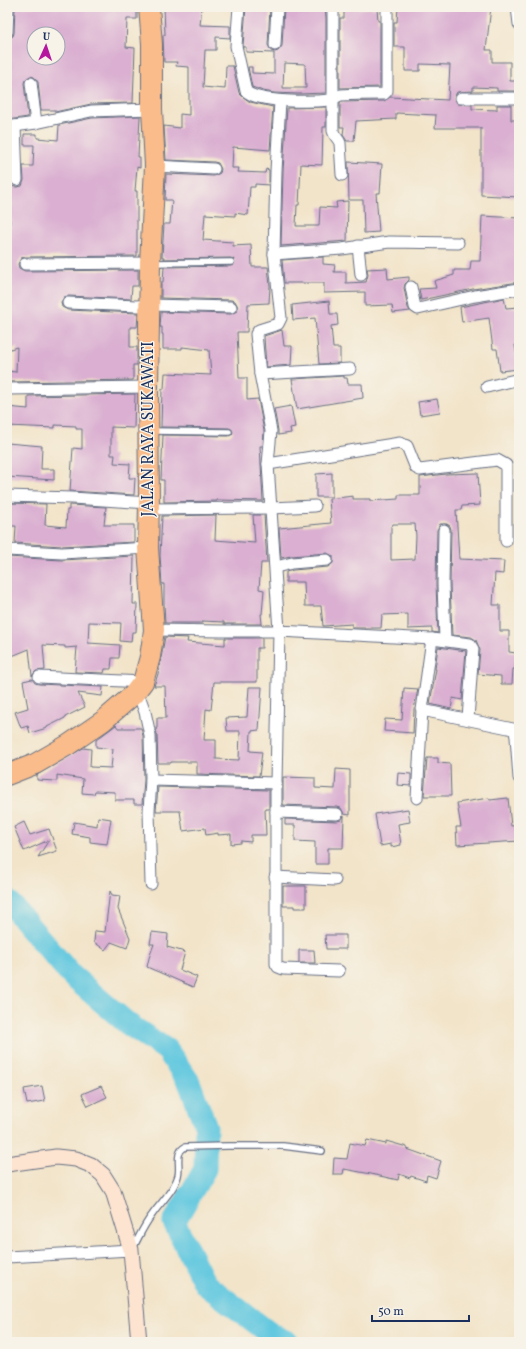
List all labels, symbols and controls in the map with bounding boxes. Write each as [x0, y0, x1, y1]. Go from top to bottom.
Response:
north arrow [26, 26, 66, 66]
text: U [42, 30, 51, 45]
street label: JALAN RAYA SUKAWATI [138, 341, 160, 517]
scale bar [372, 1297, 469, 1323]
text: 50 m [378, 1304, 404, 1320]

